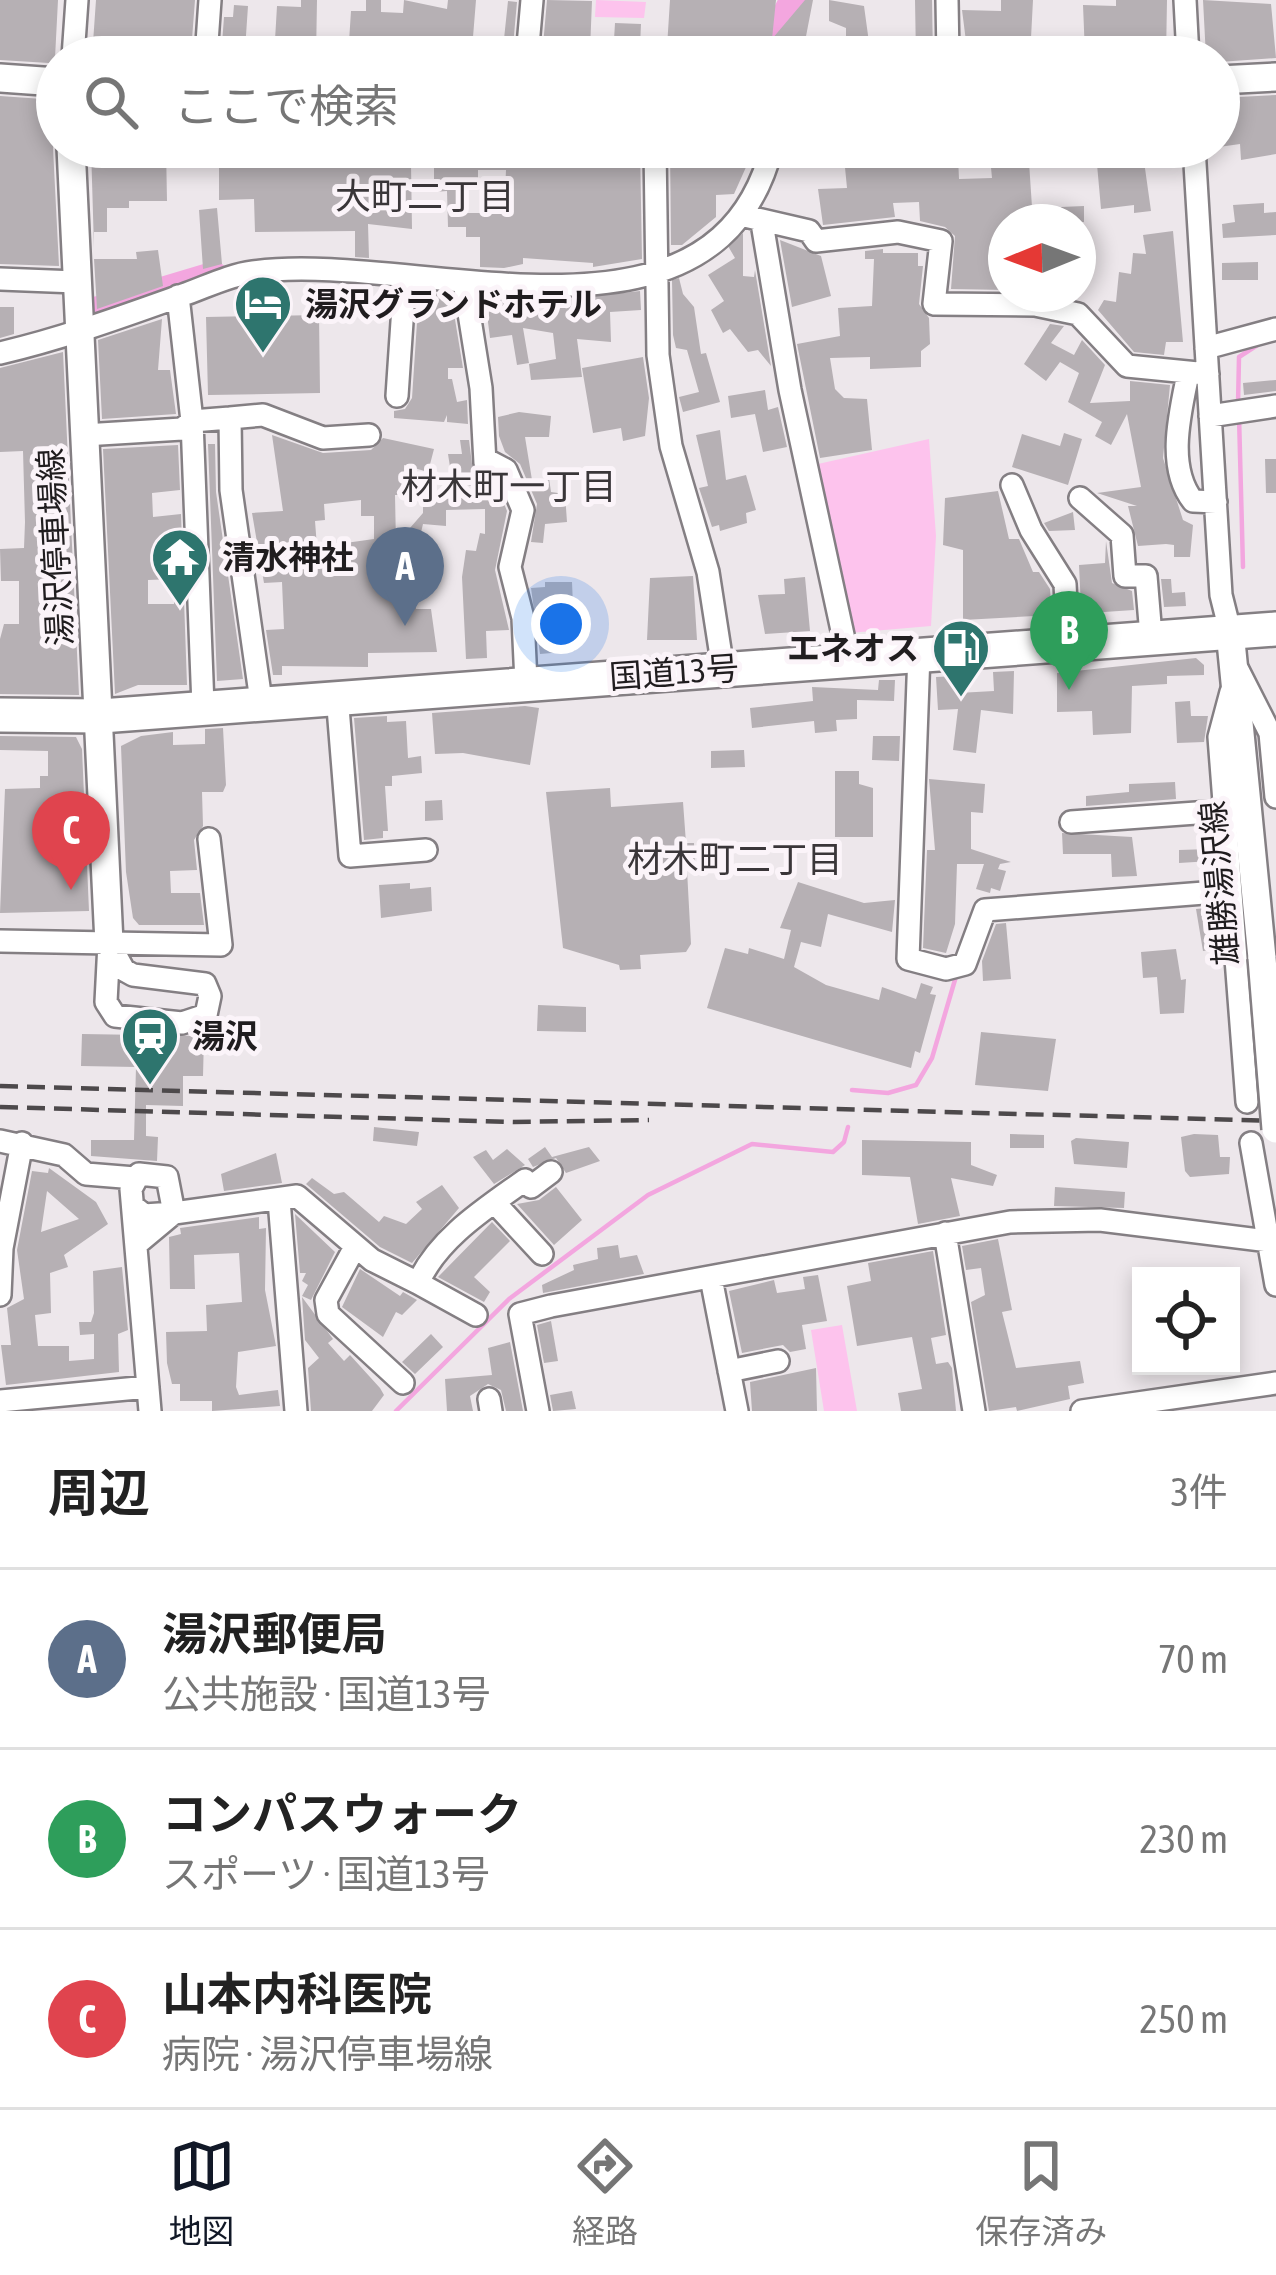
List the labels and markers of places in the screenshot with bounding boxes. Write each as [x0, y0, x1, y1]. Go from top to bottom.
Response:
hotel icon: 湯沢グランドホテル [232, 273, 294, 355]
place label: 湯沢グランドホテル [305, 285, 602, 323]
temple icon: 清水神社 [149, 526, 211, 608]
pin: A [366, 527, 444, 626]
place label: 清水神社 [222, 538, 354, 576]
pin: B [1030, 591, 1108, 690]
fuel station icon: エネオス [930, 617, 992, 699]
place label: エネオス [787, 629, 919, 667]
pin: C [32, 791, 110, 890]
station icon: 湯沢 [119, 1005, 181, 1087]
place label: 湯沢 [192, 1017, 258, 1055]

